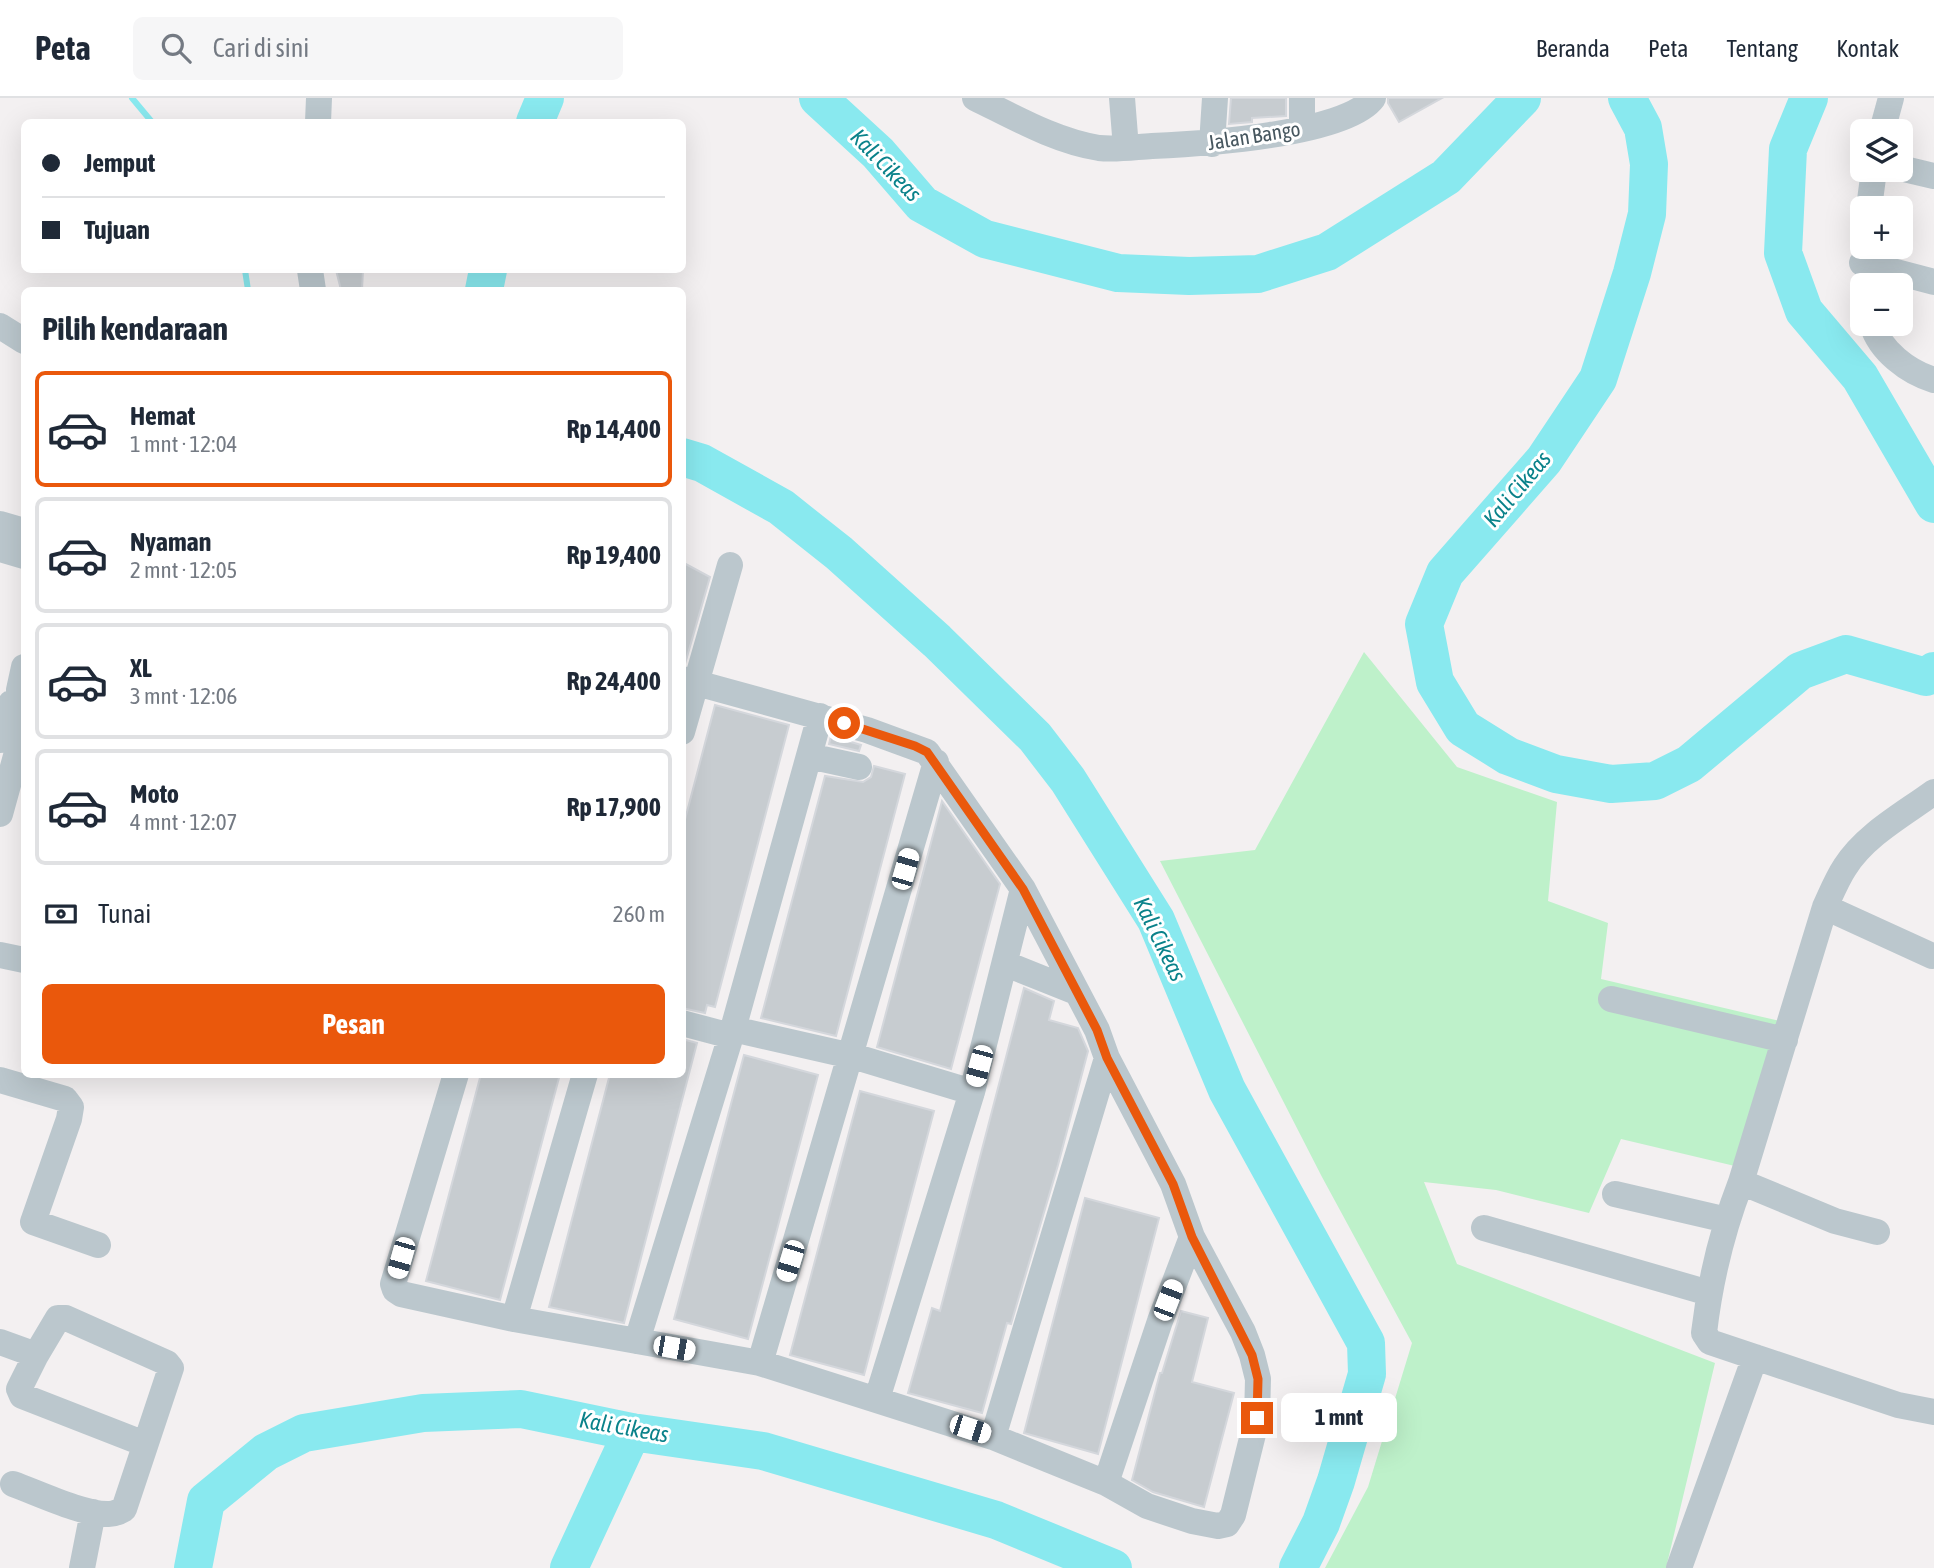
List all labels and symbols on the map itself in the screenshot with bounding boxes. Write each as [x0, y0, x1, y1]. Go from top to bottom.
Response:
street label: Jalan Bango [1206, 116, 1302, 154]
water label: Kali Cikeas [845, 124, 927, 206]
water label: Kali Cikeas [1478, 446, 1556, 532]
route start [828, 707, 860, 739]
car [890, 846, 921, 892]
water label: Kali Cikeas [1129, 893, 1191, 985]
car [964, 1043, 995, 1089]
car [386, 1235, 417, 1281]
car [774, 1238, 807, 1284]
car [1151, 1277, 1186, 1323]
car [652, 1334, 697, 1362]
callout: 1 mnt [1282, 1394, 1397, 1442]
route end [1241, 1402, 1273, 1434]
water label: Kali Cikeas [577, 1406, 671, 1448]
car [947, 1413, 994, 1445]

